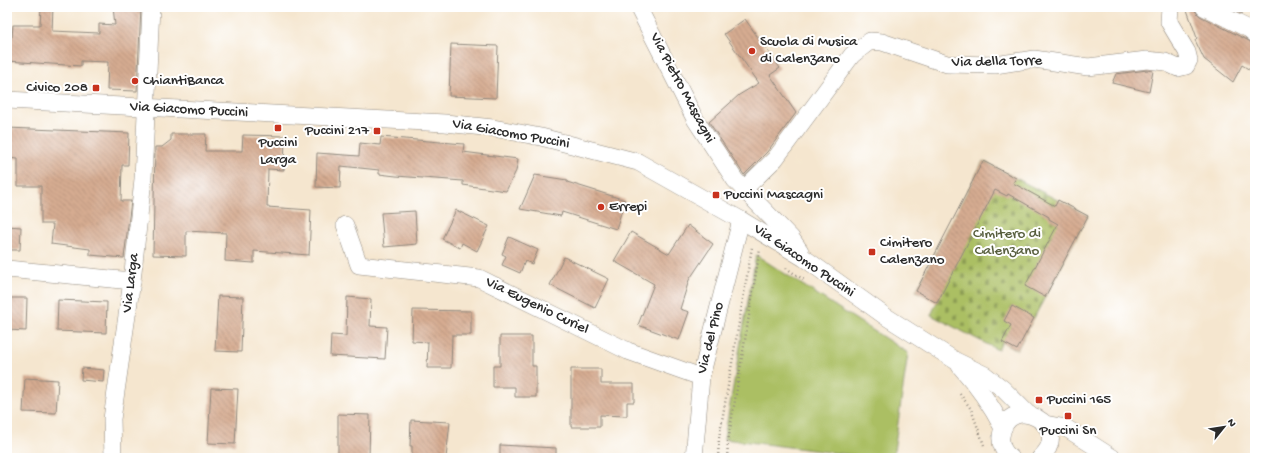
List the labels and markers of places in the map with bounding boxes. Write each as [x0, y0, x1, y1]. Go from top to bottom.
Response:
place label: Scuola di Musica di Calenzano [760, 33, 858, 68]
marker: Scuola di Musica di Calenzano [747, 46, 757, 56]
place label: ChiantiBanca [143, 72, 224, 90]
marker: ChiantiBanca [130, 76, 140, 86]
place label: Civico 208 [26, 79, 88, 97]
marker: Civico 208 [91, 83, 101, 93]
place label: Puccini 217 [304, 122, 370, 140]
marker: Puccini Larga [273, 123, 283, 133]
marker: Puccini 217 [372, 126, 382, 136]
place label: Puccini Larga [257, 134, 298, 169]
place label: Puccini Mascagni [723, 186, 823, 204]
marker: Puccini Mascagni [711, 190, 721, 200]
place label: Errepi [609, 198, 647, 216]
marker: Errepi [596, 202, 606, 212]
place label: Cimitero Calenzano [880, 234, 945, 269]
marker: Cimitero Calenzano [867, 247, 877, 257]
place label: Puccini 165 [1046, 391, 1111, 409]
marker: Puccini 165 [1034, 395, 1044, 405]
marker: Puccini Sn [1063, 411, 1073, 421]
place label: Puccini Sn [1039, 422, 1096, 440]

